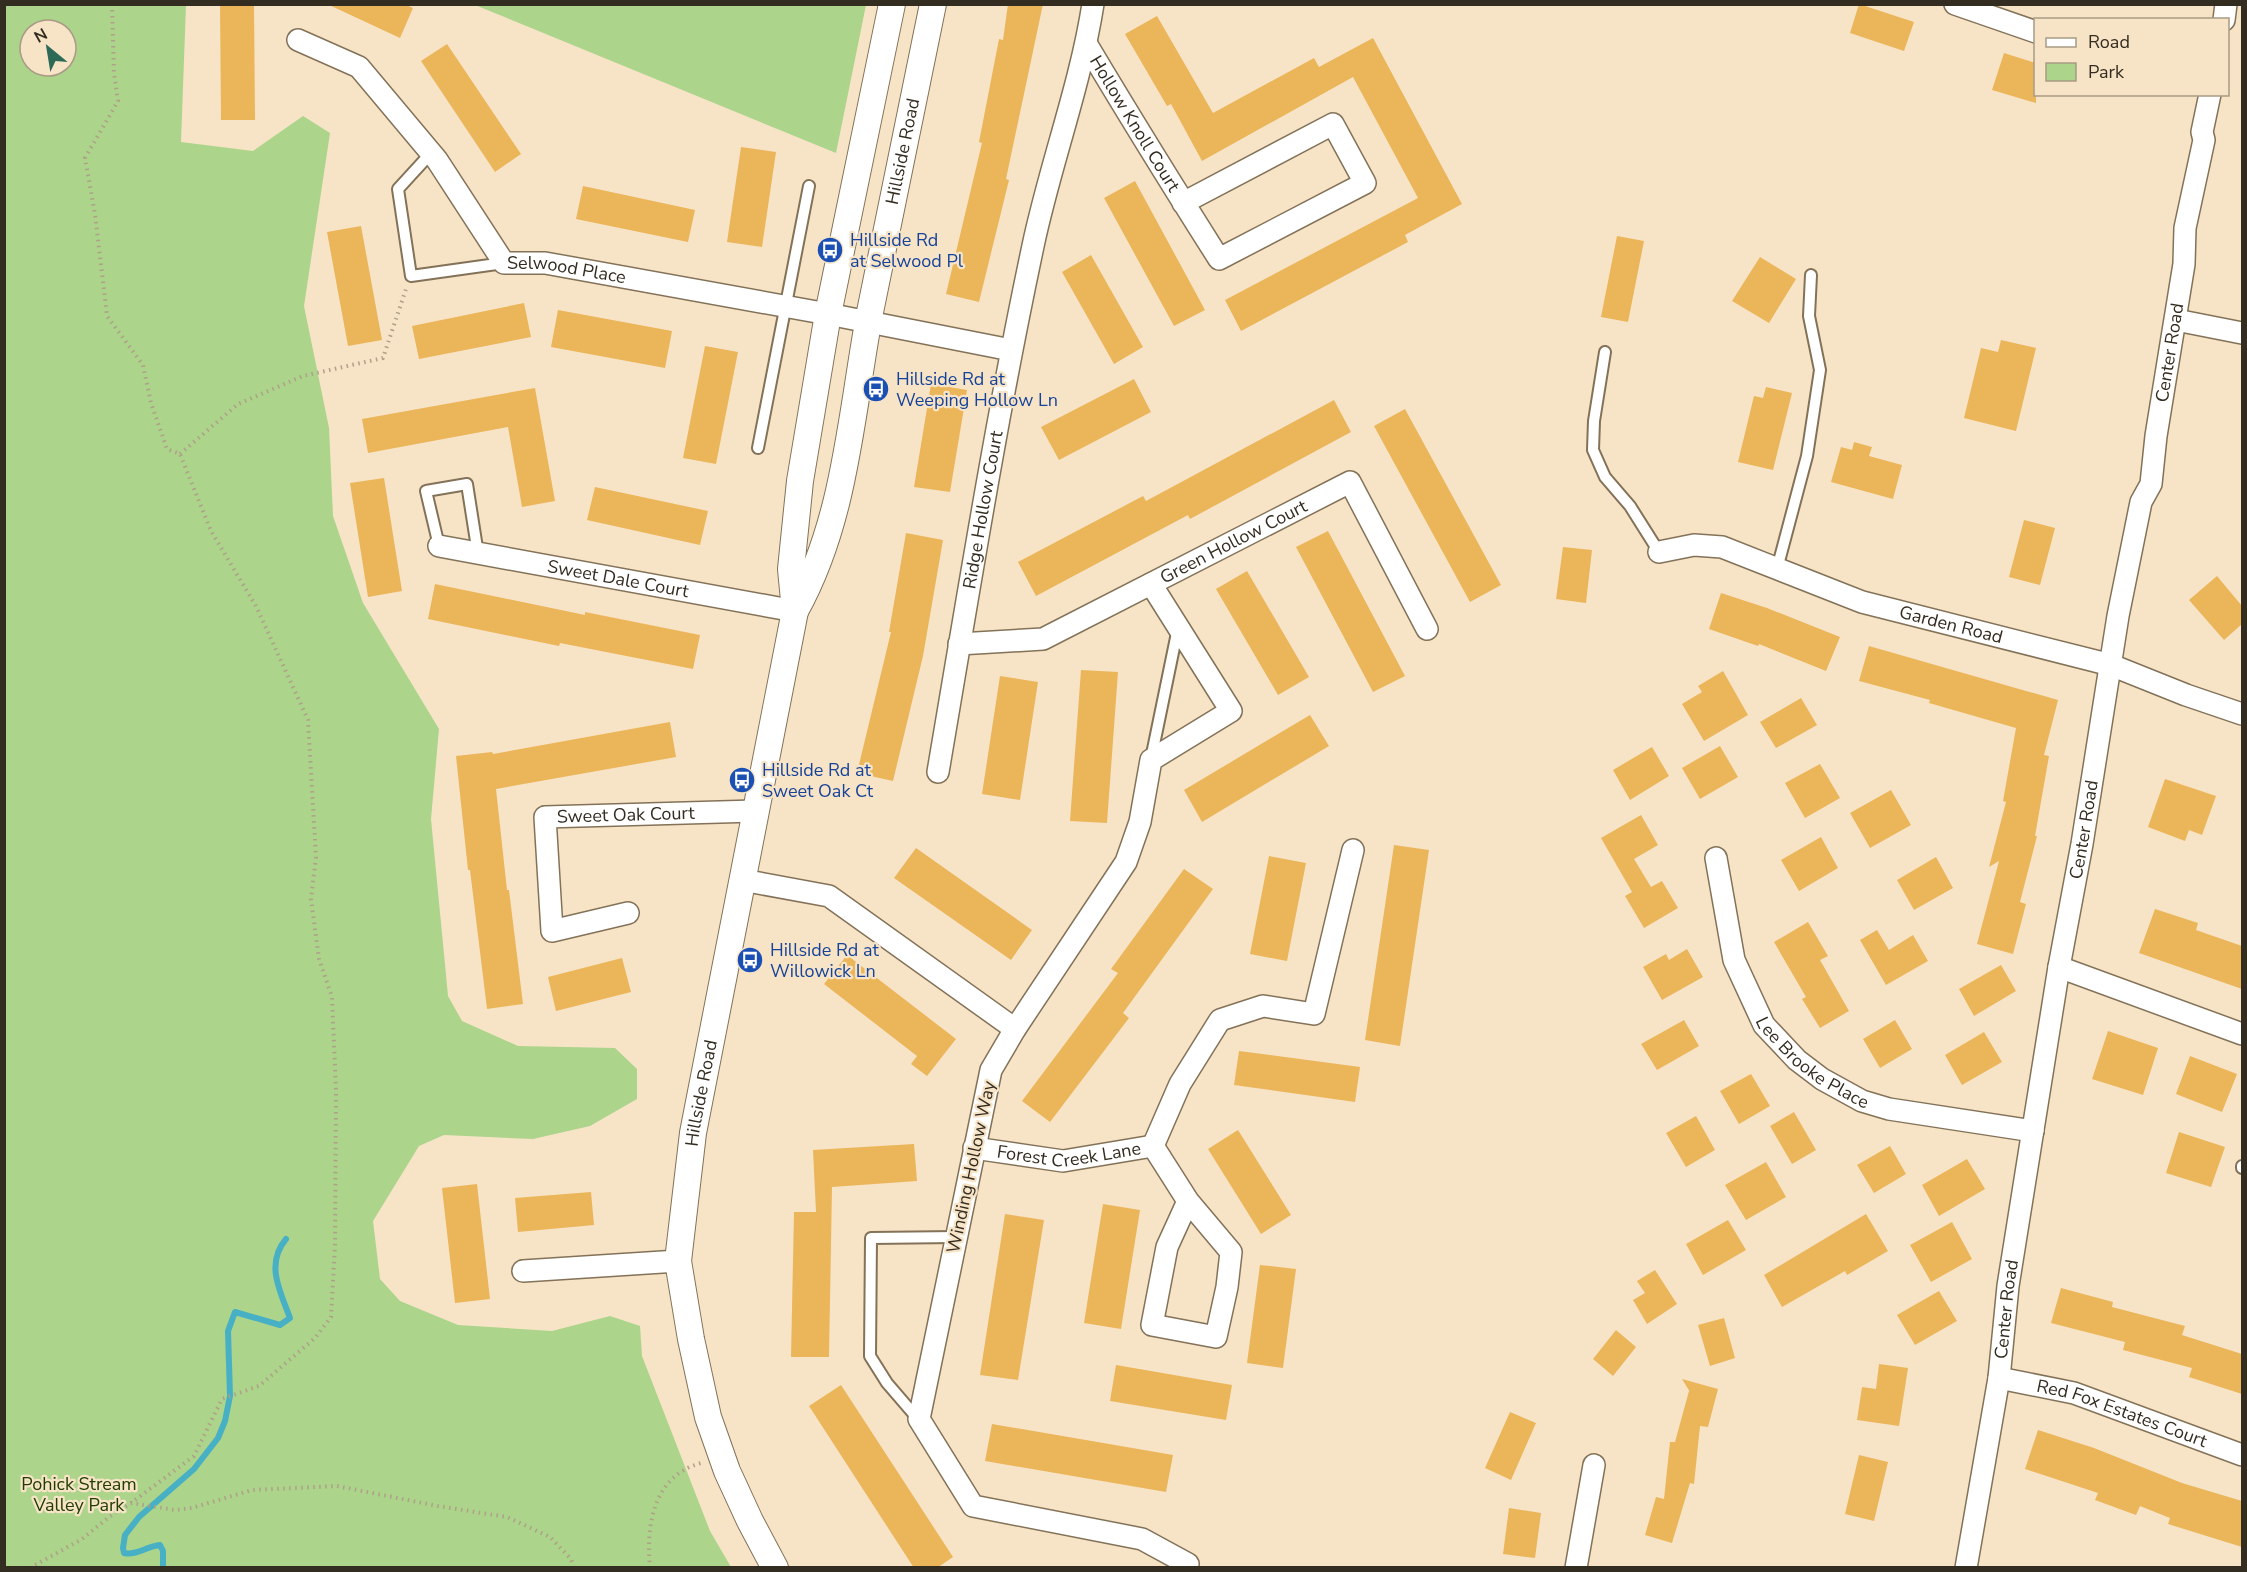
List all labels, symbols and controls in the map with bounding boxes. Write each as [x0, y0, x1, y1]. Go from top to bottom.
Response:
north arrow [18, 18, 78, 78]
legend [2034, 18, 2229, 96]
text: N [30, 23, 52, 48]
text: Road [2088, 30, 2130, 54]
street label: Hollow Knoll Court [1084, 51, 1186, 197]
text: Park [2088, 60, 2125, 84]
street label: Hillside Road [880, 96, 925, 207]
place label: Hillside Rd at Selwood Pl [850, 228, 964, 273]
bus stop icon: Hillside Rd at Selwood Pl [815, 235, 845, 265]
street label: Selwood Place [507, 251, 628, 289]
street label: Center Road [2150, 301, 2189, 404]
place label: Hillside Rd at Weeping Hollow Ln [896, 367, 1058, 412]
bus stop icon: Hillside Rd at Weeping Hollow Ln [861, 374, 891, 404]
street label: Ridge Hollow Court [957, 428, 1009, 591]
street label: Green Hollow Court [1156, 494, 1312, 589]
street label: Sweet Dale Court [545, 554, 691, 603]
street label: Garden Road [1897, 600, 2005, 649]
place label: Hillside Rd at Sweet Oak Ct [762, 758, 874, 803]
bus stop icon: Hillside Rd at Sweet Oak Ct [727, 765, 757, 795]
street label: Center Road [2064, 778, 2104, 881]
street label: Sweet Oak Court [556, 801, 696, 829]
place label: Hillside Rd at Willowick Ln [770, 938, 879, 983]
bus stop icon: Hillside Rd at Willowick Ln [735, 945, 765, 975]
street label: Lee Brooke Place [1750, 1013, 1871, 1114]
street label: Hillside Road [680, 1038, 723, 1148]
street label: Winding Hollow Way [941, 1078, 1001, 1255]
street label: Forest Creek Lane [995, 1136, 1143, 1173]
street label: Center Road [1989, 1258, 2024, 1360]
street label: Red Fox Estates Court [2035, 1374, 2211, 1453]
park label: Pohick Stream Valley Park [21, 1472, 137, 1517]

